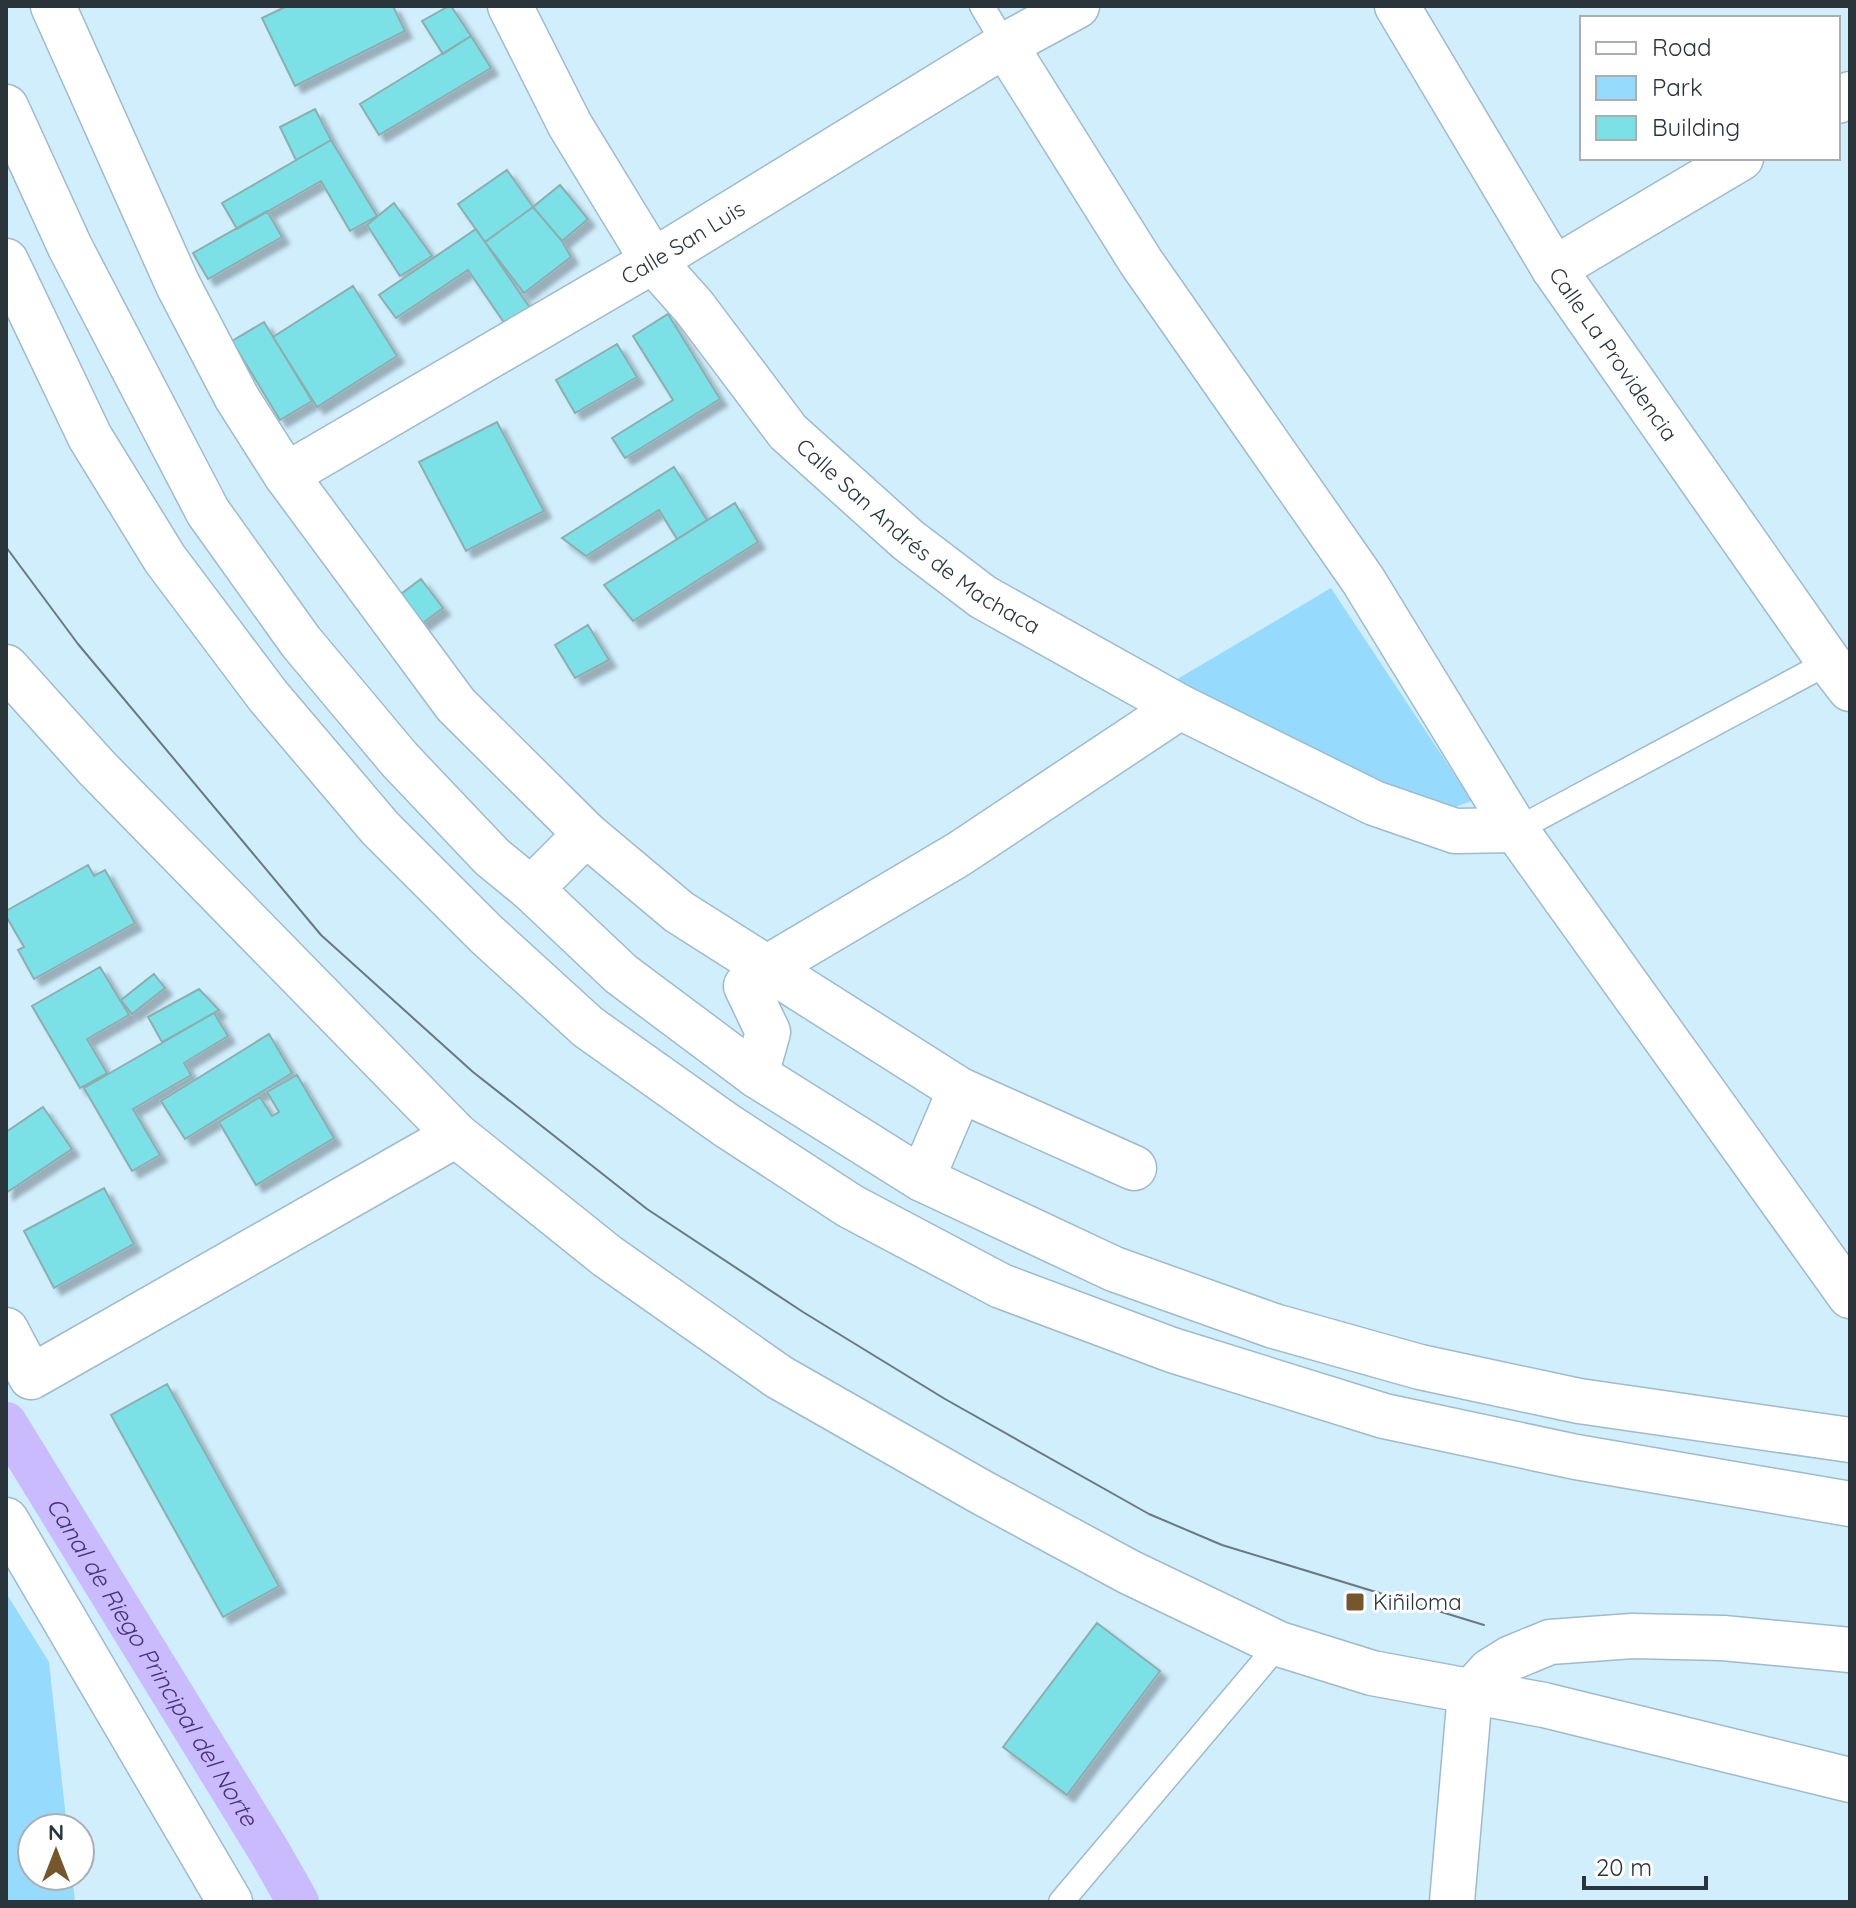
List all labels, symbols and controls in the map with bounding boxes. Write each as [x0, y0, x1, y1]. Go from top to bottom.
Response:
legend [1580, 16, 1840, 160]
text: Road [1652, 32, 1712, 62]
text: Park [1652, 72, 1703, 102]
text: Building [1652, 112, 1740, 142]
street label: Calle San Luis [616, 194, 750, 291]
street label: Calle La Providencia [1543, 262, 1684, 446]
street label: Calle San Andrés de Machaca [790, 432, 1045, 640]
water label: Canal de Riego Principal del Norte [42, 1493, 262, 1833]
place label: Kiñiloma [1373, 1588, 1462, 1616]
marker: Kiñiloma [1344, 1591, 1366, 1613]
north arrow [16, 1812, 96, 1892]
scale bar [1584, 1840, 1706, 1890]
text: 20 m [1596, 1852, 1652, 1882]

